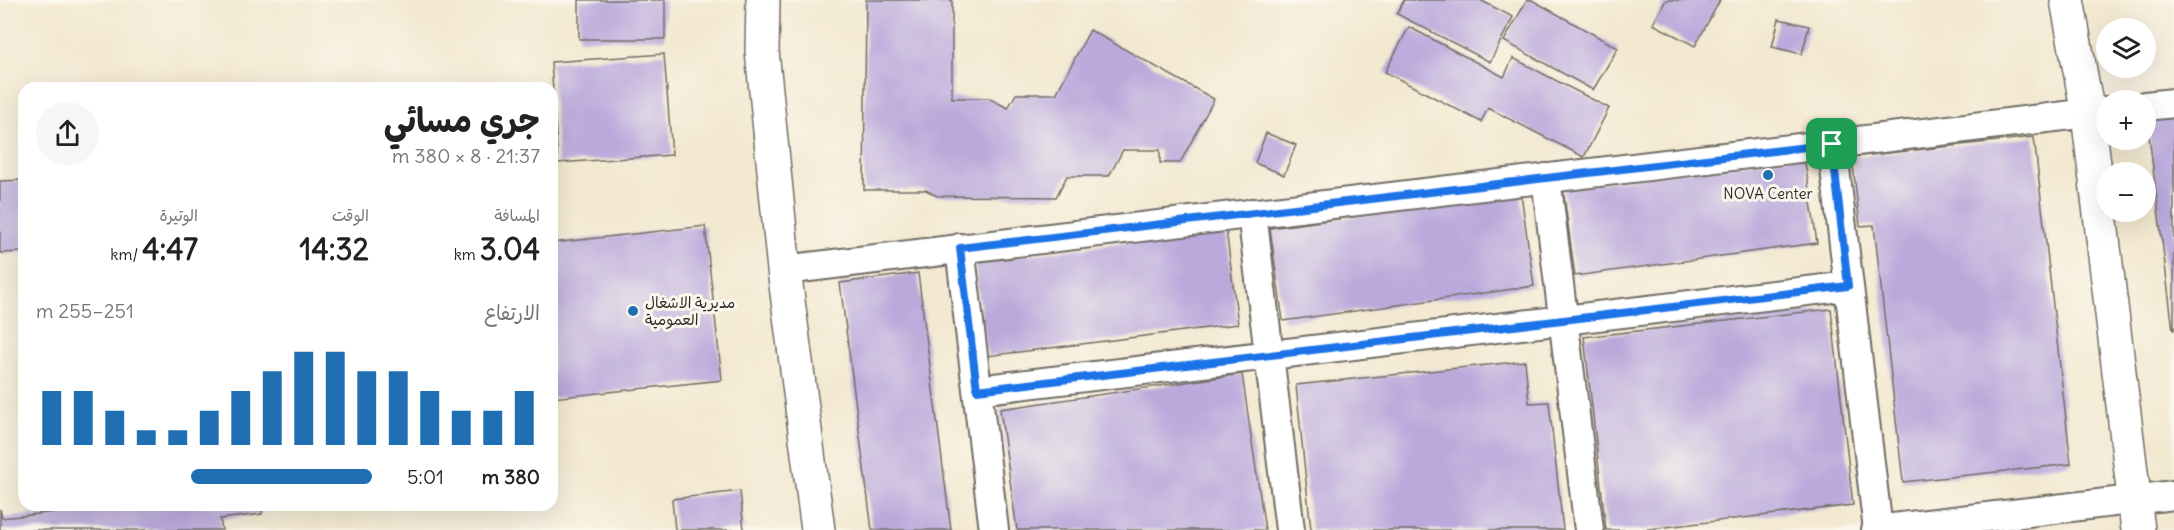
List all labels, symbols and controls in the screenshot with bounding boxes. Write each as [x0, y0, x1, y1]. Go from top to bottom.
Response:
map controls [2096, 18, 2156, 222]
button: layers [2096, 18, 2156, 78]
button: + [2096, 90, 2156, 150]
text: جري مسائي [384, 99, 540, 141]
button: share [36, 102, 99, 165]
pin [1806, 118, 1857, 169]
icon: arrive [1815, 127, 1848, 160]
text: 21:37 · 8 × 380 m [392, 143, 540, 168]
button: − [2096, 162, 2156, 222]
marker: NOVA Center [1761, 168, 1775, 182]
place label: NOVA Center [1723, 184, 1813, 203]
text: الوتيرة [159, 205, 198, 225]
text: الوقت [332, 205, 369, 225]
text: المسافة [494, 205, 540, 225]
text: 4:47 [142, 230, 198, 268]
text: 14:32 [299, 230, 369, 268]
text: 3.04 [480, 230, 540, 268]
text: /km [110, 244, 142, 264]
text: km [454, 244, 480, 264]
place label: مديرية الاشغال العمومية [645, 293, 735, 329]
text: 251–255 m [36, 298, 134, 323]
text: الارتفاع [484, 300, 540, 325]
marker: مديرية الاشغال العمومية [626, 304, 640, 318]
text: 5:01 [407, 464, 444, 489]
text: 380 m [482, 464, 540, 489]

